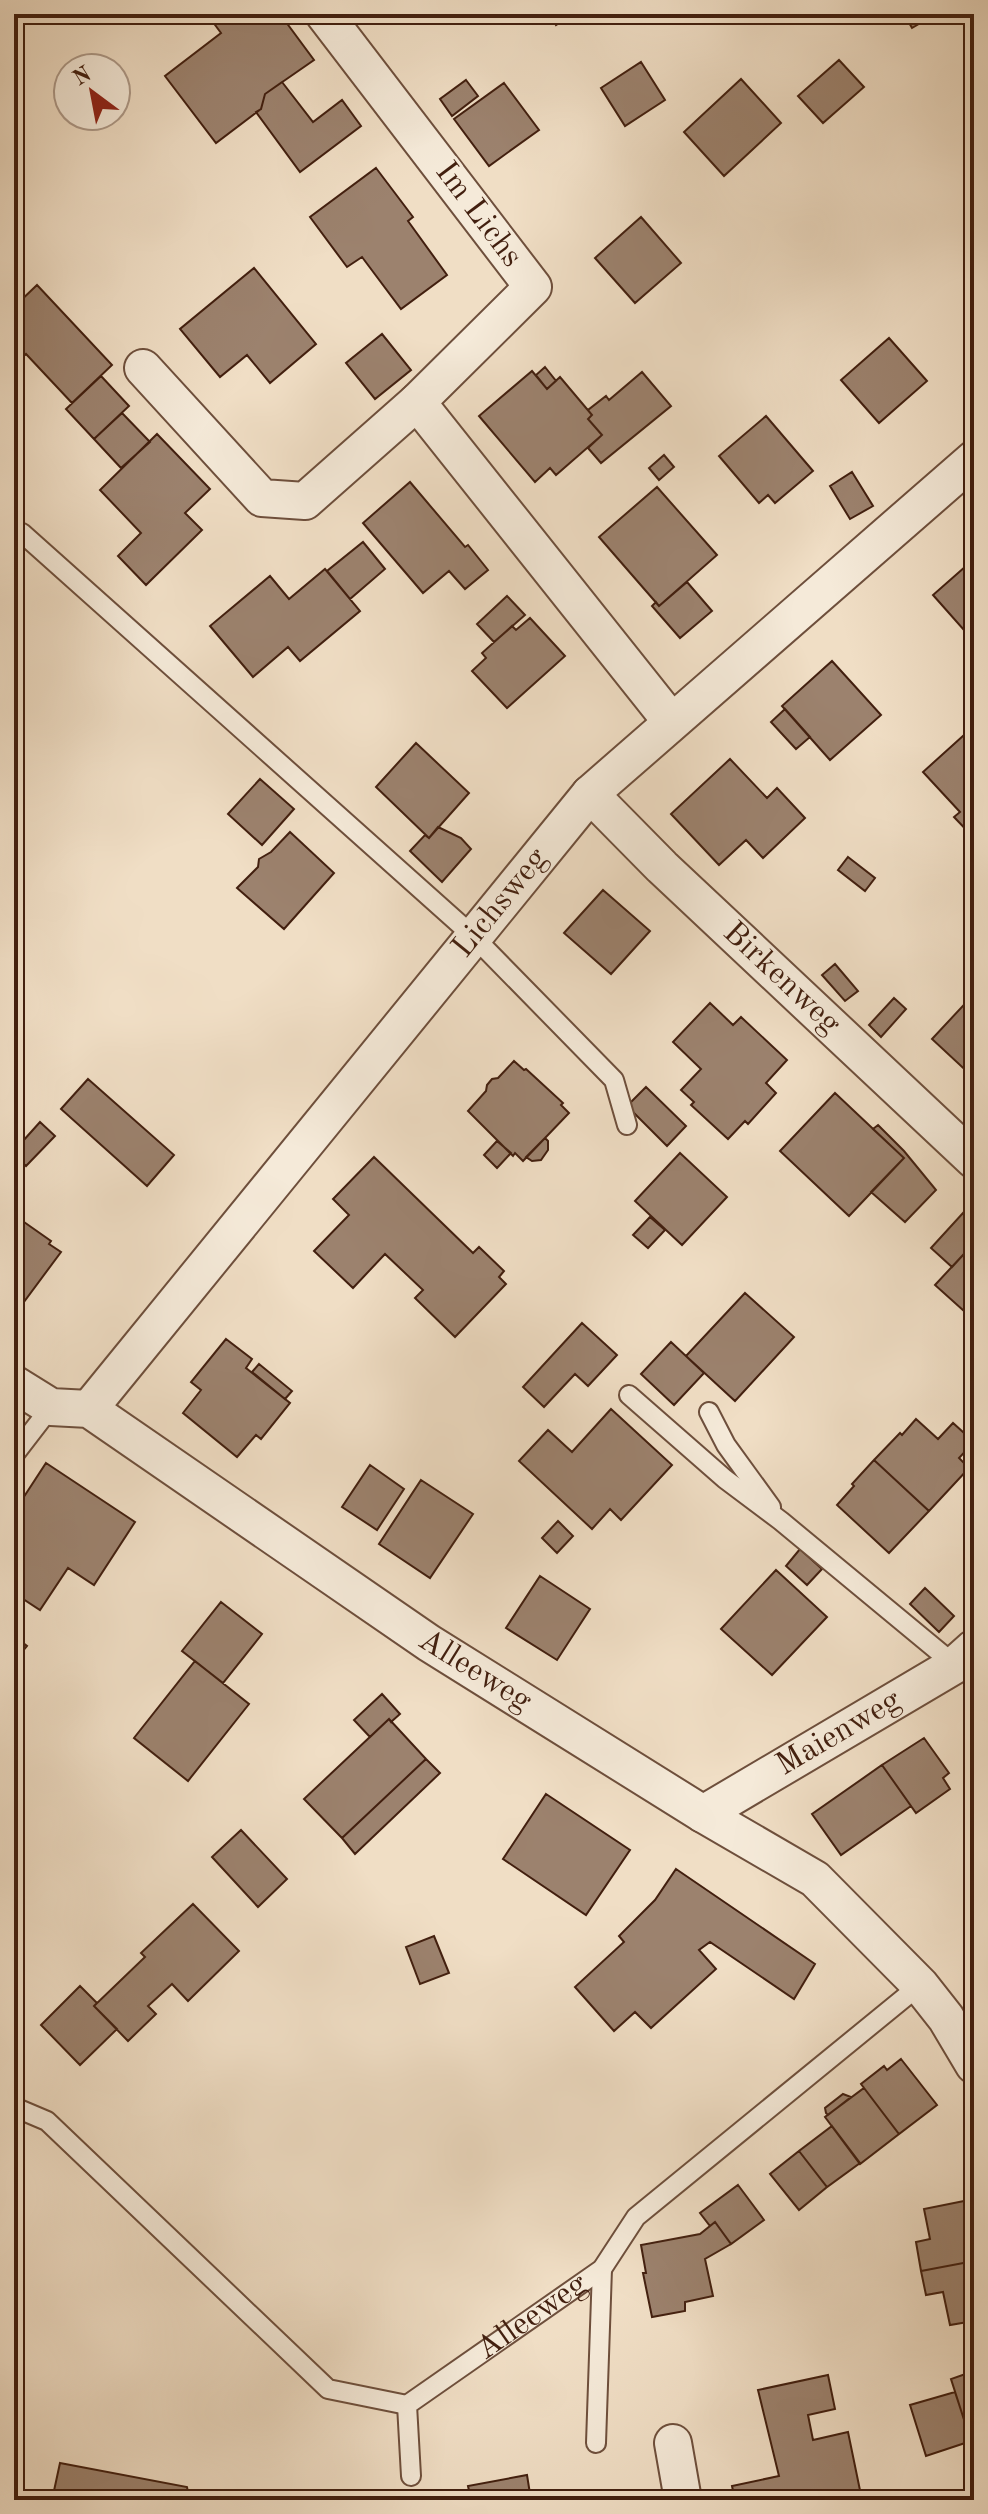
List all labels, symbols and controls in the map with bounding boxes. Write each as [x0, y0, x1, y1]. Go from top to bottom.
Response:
north arrow [52, 52, 132, 132]
text: N [70, 63, 96, 91]
street label: Im Lichs [428, 157, 528, 273]
street label: Lichsweg [447, 843, 554, 964]
street label: Birkenweg [716, 917, 846, 1041]
street label: Alleeweg [412, 1624, 537, 1718]
street label: Maienweg [771, 1685, 907, 1783]
street label: Alleeweg [471, 2268, 593, 2367]

